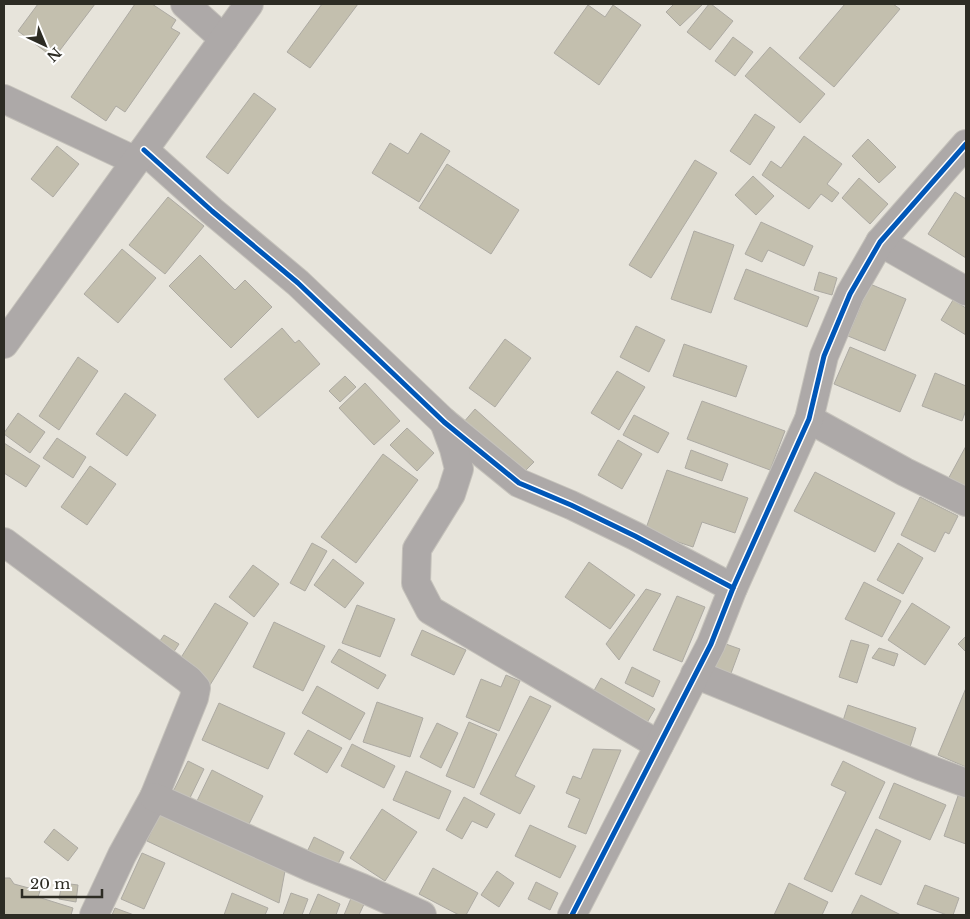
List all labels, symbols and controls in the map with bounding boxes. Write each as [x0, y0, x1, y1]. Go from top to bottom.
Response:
north arrow [20, 20, 70, 70]
text: N [43, 43, 65, 65]
scale bar [22, 866, 102, 898]
text: 20 m [30, 874, 70, 893]

